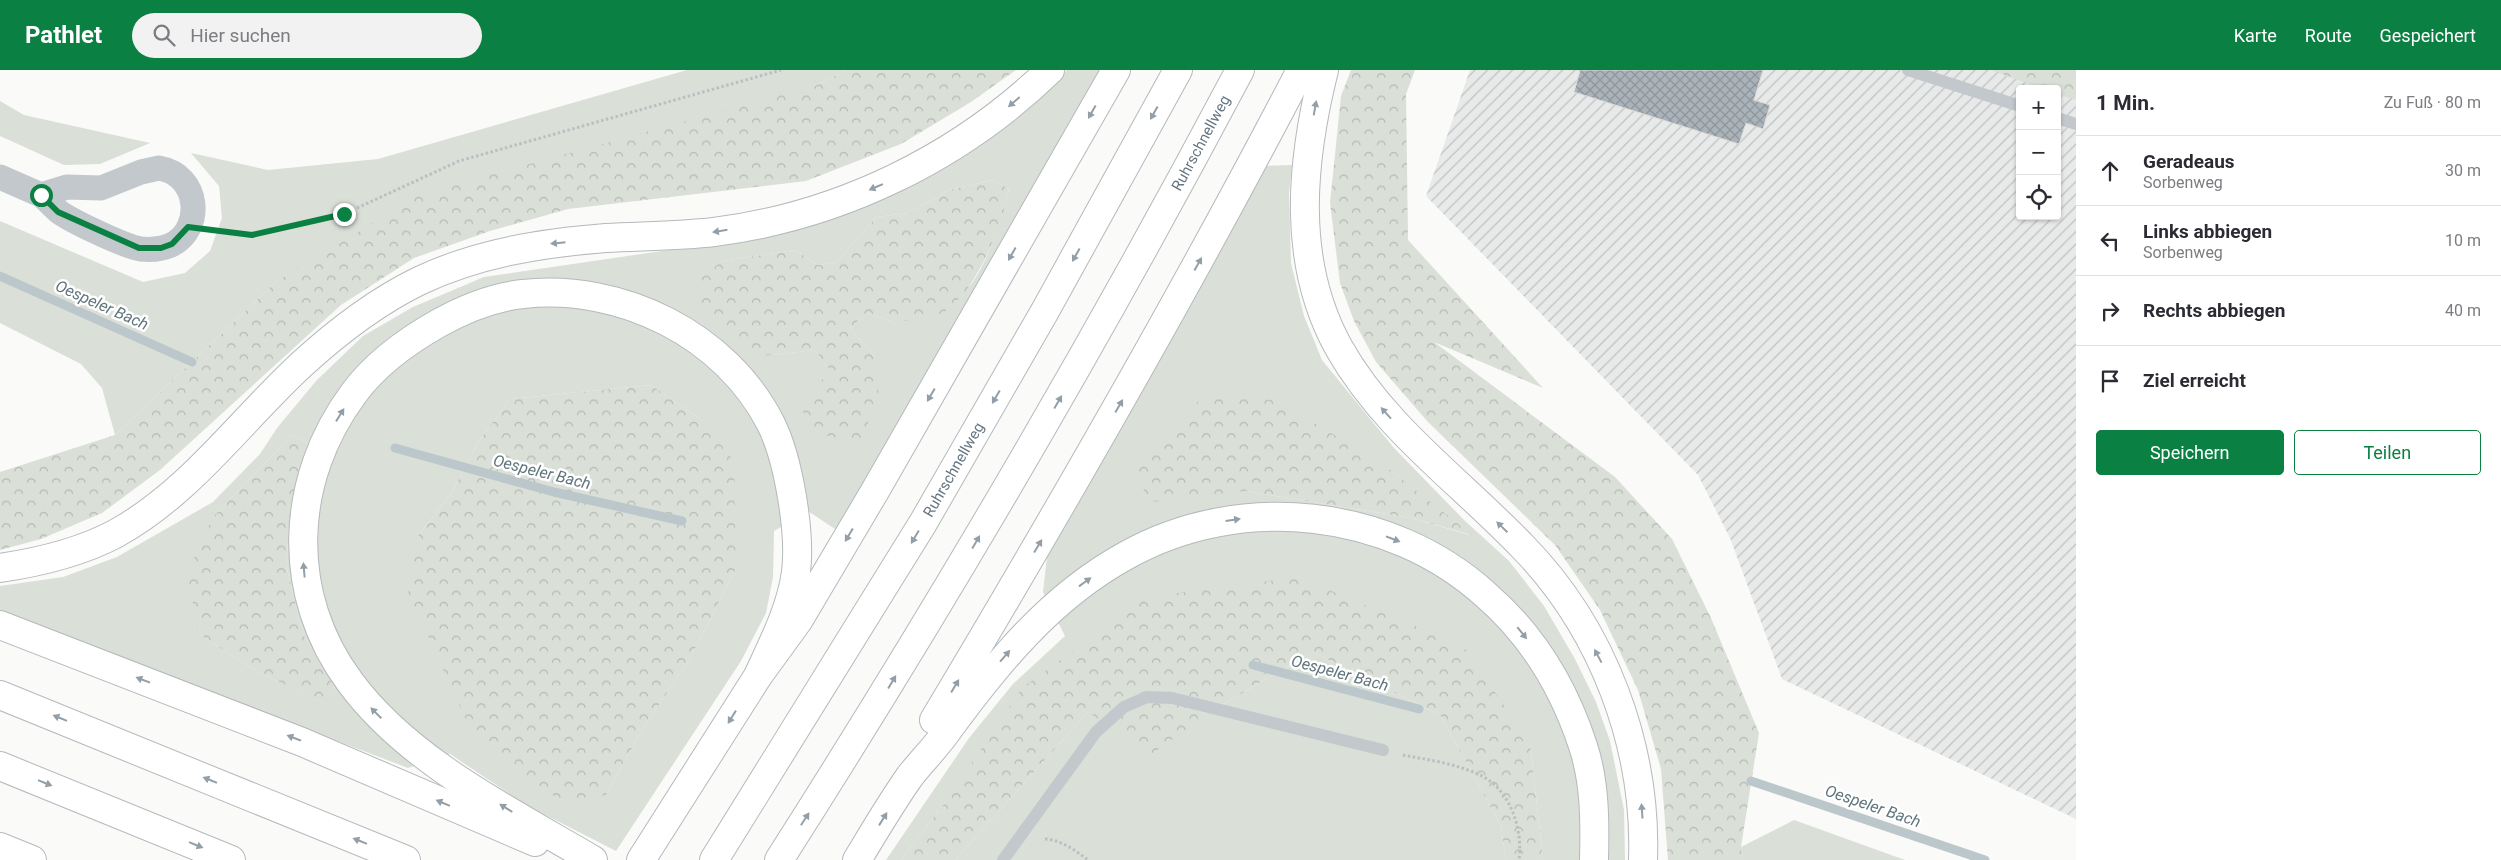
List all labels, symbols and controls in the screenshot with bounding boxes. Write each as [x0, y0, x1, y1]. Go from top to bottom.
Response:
search box [132, 13, 482, 58]
text: Pathlet [25, 21, 102, 49]
icon: search [150, 21, 178, 49]
text: Hier suchen [190, 24, 291, 47]
text: Karte [2234, 25, 2277, 46]
text: Route [2305, 25, 2352, 46]
text: Gespeichert [2380, 25, 2476, 46]
map controls [2016, 85, 2061, 220]
button: + [2016, 85, 2061, 130]
text: 1 Min. [2096, 91, 2155, 115]
street label: Ruhrschnellweg [1168, 92, 1234, 194]
text: Zu Fuß · 80 m [2384, 93, 2481, 112]
one-way arrow [1007, 97, 1020, 108]
one-way arrow [1311, 100, 1319, 116]
one-way arrow [1087, 106, 1096, 119]
one-way arrow [1150, 106, 1159, 120]
button: − [2016, 130, 2061, 175]
text: Geradeaus [2143, 150, 2235, 173]
icon: ahead [2096, 157, 2124, 185]
text: 30 m [2445, 161, 2481, 180]
text: Sorbenweg [2143, 173, 2223, 192]
button: locate [2016, 175, 2061, 220]
route start [30, 184, 53, 207]
one-way arrow [869, 184, 883, 192]
route end [333, 203, 356, 226]
text: Links abbiegen [2143, 220, 2272, 243]
one-way arrow [712, 227, 728, 235]
icon: left [2096, 227, 2124, 255]
text: 10 m [2445, 231, 2481, 250]
one-way arrow [550, 239, 566, 247]
text: Sorbenweg [2143, 243, 2223, 262]
one-way arrow [1007, 247, 1016, 261]
one-way arrow [1072, 249, 1081, 262]
one-way arrow [1194, 256, 1202, 271]
water label: Oespeler Bach [53, 276, 151, 334]
icon: right [2096, 297, 2124, 325]
text: Rechts abbiegen [2143, 299, 2285, 322]
text: 40 m [2445, 301, 2481, 320]
icon: arrive [2096, 367, 2124, 395]
text: Ziel erreicht [2143, 369, 2246, 392]
one-way arrow [926, 388, 935, 402]
one-way arrow [992, 390, 1001, 403]
one-way arrow [1053, 395, 1062, 408]
one-way arrow [1114, 399, 1123, 412]
one-way arrow [1380, 407, 1392, 419]
one-way arrow [336, 408, 345, 421]
street label: Ruhrschnellweg [919, 419, 988, 520]
button: Speichern [2096, 430, 2284, 475]
button: Teilen [2294, 430, 2481, 475]
water label: Oespeler Bach [491, 451, 593, 493]
one-way arrow [1226, 515, 1242, 523]
one-way arrow [1496, 521, 1508, 533]
one-way arrow [844, 529, 853, 542]
one-way arrow [910, 531, 919, 544]
one-way arrow [972, 536, 981, 549]
one-way arrow [1385, 536, 1400, 543]
one-way arrow [1033, 540, 1042, 553]
one-way arrow [300, 562, 308, 578]
one-way arrow [1079, 577, 1092, 587]
one-way arrow [1517, 626, 1528, 639]
one-way arrow [999, 649, 1010, 662]
one-way arrow [1594, 649, 1603, 663]
water label: Oespeler Bach [1289, 651, 1391, 695]
one-way arrow [888, 675, 897, 688]
one-way arrow [135, 676, 150, 683]
one-way arrow [950, 680, 959, 693]
one-way arrow [370, 707, 382, 719]
one-way arrow [727, 710, 737, 724]
one-way arrow [53, 713, 67, 721]
one-way arrow [287, 734, 301, 742]
one-way arrow [203, 775, 217, 783]
one-way arrow [38, 780, 53, 788]
water label: Oespeler Bach [1823, 781, 1923, 831]
one-way arrow [436, 798, 450, 806]
one-way arrow [1637, 803, 1645, 819]
one-way arrow [500, 804, 513, 813]
one-way arrow [801, 812, 810, 826]
one-way arrow [878, 812, 888, 825]
one-way arrow [353, 837, 368, 845]
one-way arrow [189, 842, 203, 850]

